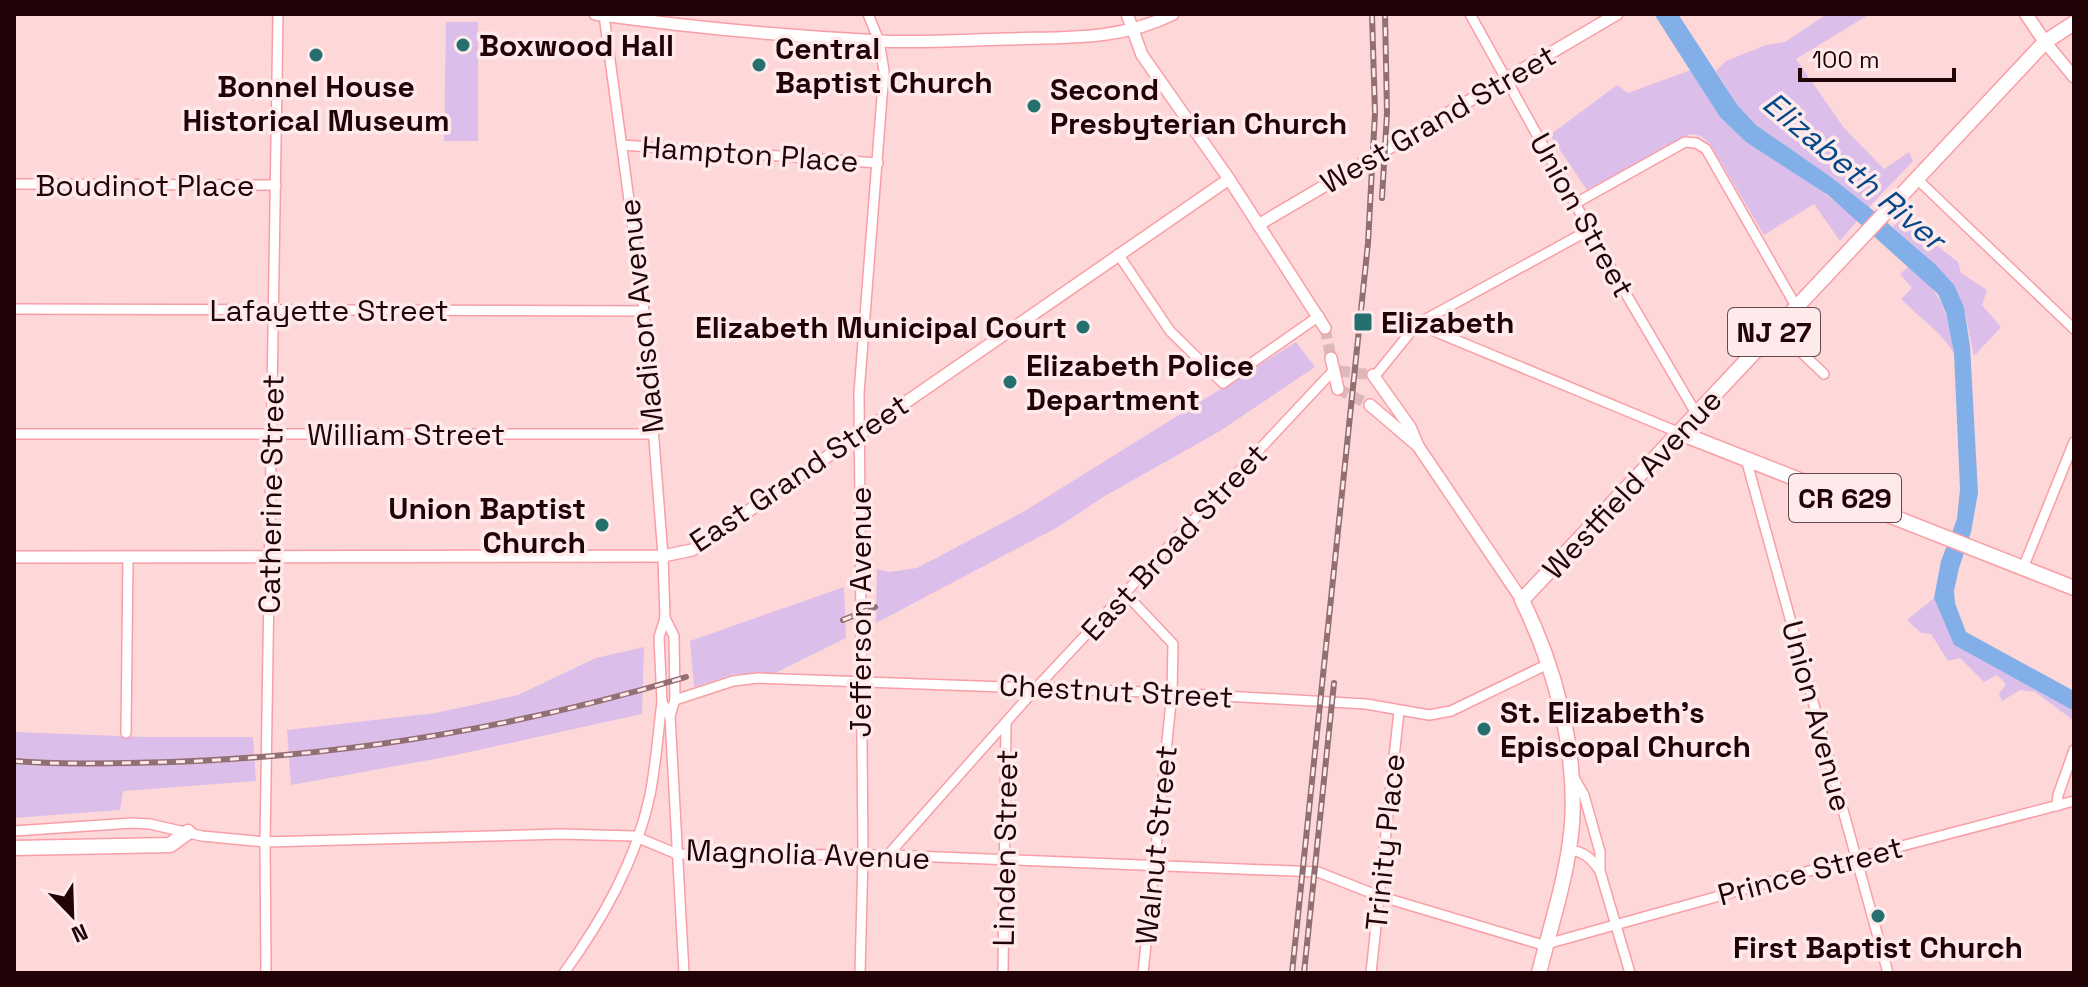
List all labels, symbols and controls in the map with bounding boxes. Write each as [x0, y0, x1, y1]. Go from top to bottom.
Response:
place label: Boxwood Hall [479, 26, 674, 65]
place label: Central Baptist Church [775, 29, 993, 102]
scale bar [1800, 32, 1954, 82]
marker: Boxwood Hall [454, 36, 472, 54]
street label: West Grand Street [1313, 36, 1563, 202]
text: 100 m [1812, 44, 1880, 75]
marker: Bonnel House Historical Museum [307, 46, 325, 64]
marker: Central Baptist Church [750, 56, 768, 74]
place label: Bonnel House Historical Museum [182, 67, 450, 140]
place label: Second Presbyterian Church [1050, 70, 1347, 143]
water label: Elizabeth River [1755, 83, 1956, 261]
marker: Second Presbyterian Church [1025, 97, 1043, 115]
street label: Union Street [1521, 126, 1643, 304]
street label: Hampton Place [640, 127, 860, 181]
street label: Boudinot Place [35, 166, 255, 205]
street label: Madison Avenue [609, 197, 673, 435]
street label: Lafayette Street [209, 291, 449, 330]
place label: Elizabeth [1381, 303, 1515, 342]
place label: Elizabeth Municipal Court [695, 308, 1067, 347]
road number: NJ 27 [1728, 308, 1820, 356]
marker: Elizabeth [1352, 311, 1374, 333]
marker: Elizabeth Municipal Court [1074, 318, 1092, 336]
place label: Elizabeth Police Department [1026, 346, 1254, 419]
marker: Elizabeth Police Department [1001, 373, 1019, 391]
street label: Catherine Street [249, 374, 293, 614]
street label: Westfield Avenue [1534, 381, 1730, 587]
street label: East Grand Street [682, 385, 916, 561]
street label: William Street [307, 415, 505, 454]
street label: East Broad Street [1073, 435, 1275, 649]
road number: CR 629 [1789, 474, 1901, 522]
street label: Jefferson Avenue [841, 486, 880, 738]
place label: Union Baptist Church [388, 489, 586, 562]
marker: Union Baptist Church [593, 516, 611, 534]
street label: Union Avenue [1773, 616, 1861, 816]
street label: Chestnut Street [998, 665, 1234, 717]
place label: St. Elizabeth's Episcopal Church [1500, 693, 1751, 766]
marker: St. Elizabeth's Episcopal Church [1475, 720, 1493, 738]
street label: Walnut Street [1126, 743, 1186, 947]
street label: Linden Street [984, 749, 1026, 947]
street label: Trinity Place [1356, 752, 1414, 932]
street label: Prince Street [1713, 828, 1907, 914]
street label: Magnolia Avenue [685, 830, 931, 878]
north arrow [32, 875, 112, 955]
marker: First Baptist Church [1869, 907, 1887, 925]
text: N [68, 918, 92, 949]
place label: First Baptist Church [1733, 928, 2023, 967]

